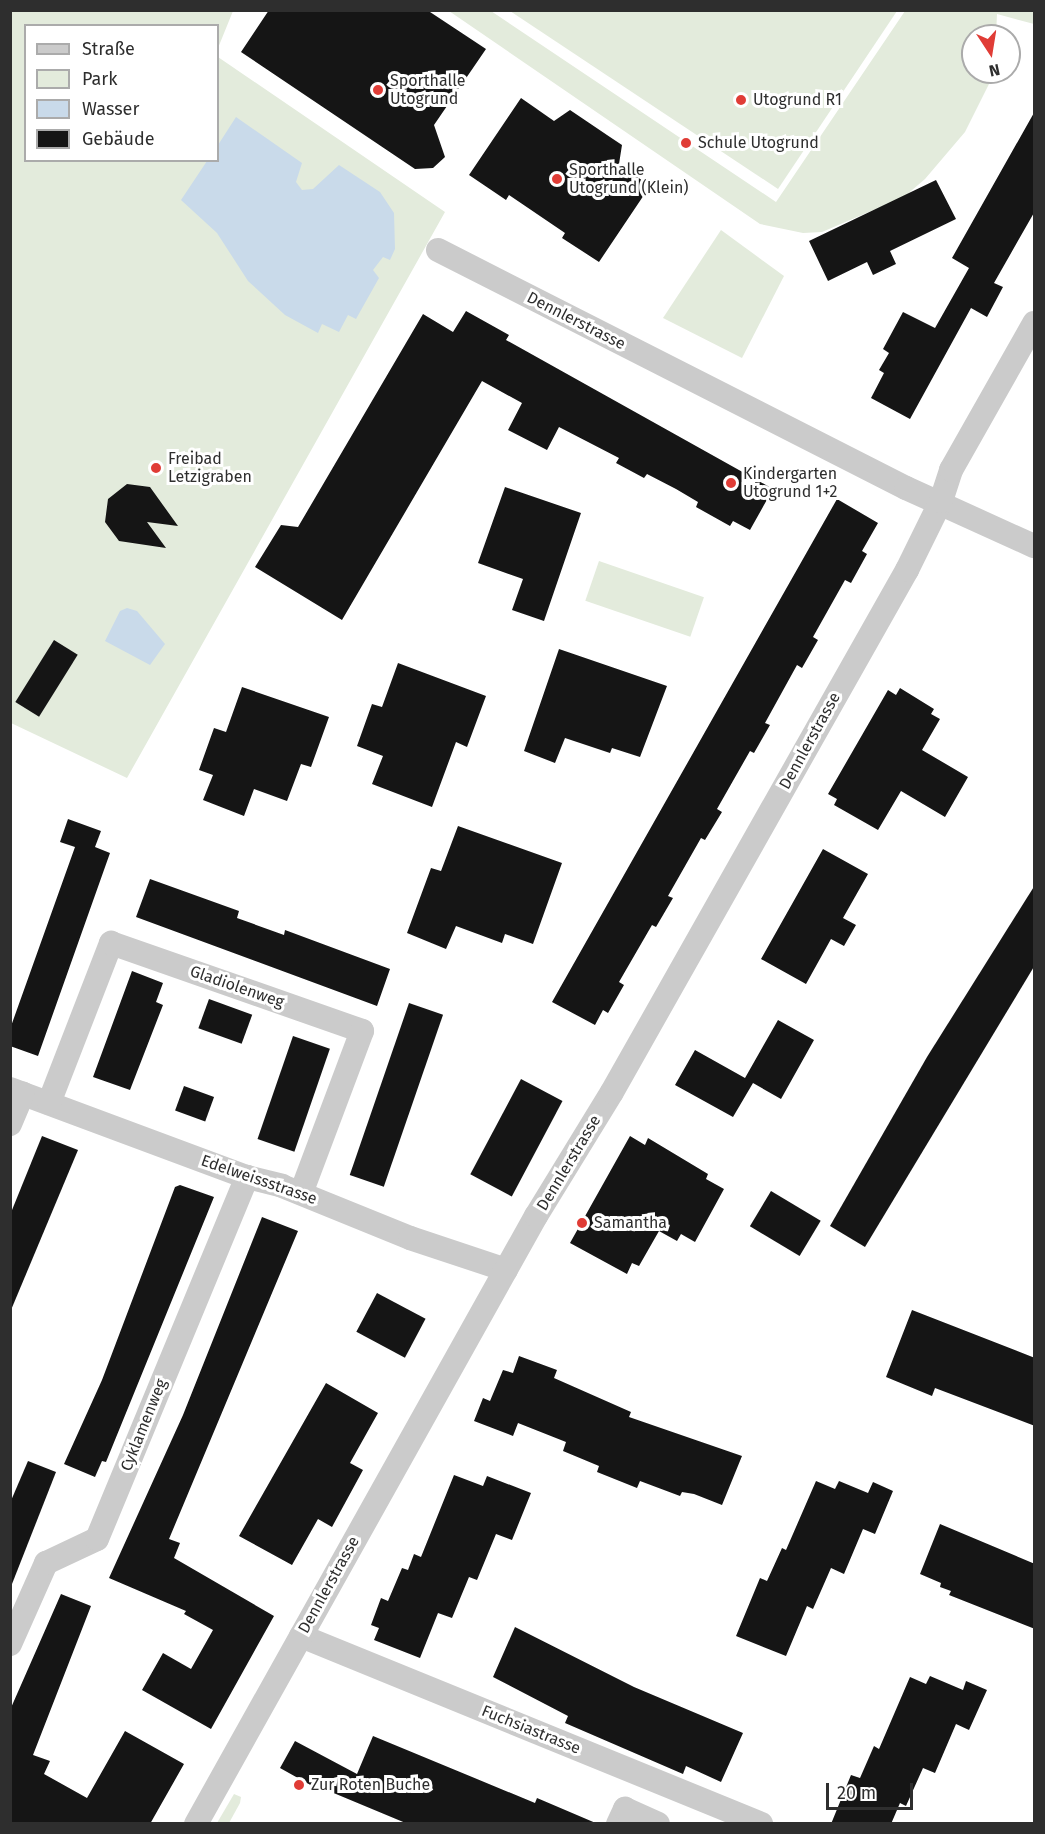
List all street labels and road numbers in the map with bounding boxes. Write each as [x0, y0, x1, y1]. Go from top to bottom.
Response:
street label: Dennlerstrasse [524, 288, 628, 354]
street label: Dennlerstrasse [775, 689, 845, 793]
street label: Gladiolenweg [188, 962, 286, 1012]
street label: Dennlerstrasse [533, 1112, 605, 1214]
street label: Edelweissstrasse [198, 1151, 320, 1209]
street label: Cyklamenweg [117, 1376, 171, 1474]
street label: Dennlerstrasse [294, 1533, 364, 1637]
street label: Fuchsiastrasse [479, 1701, 583, 1759]

